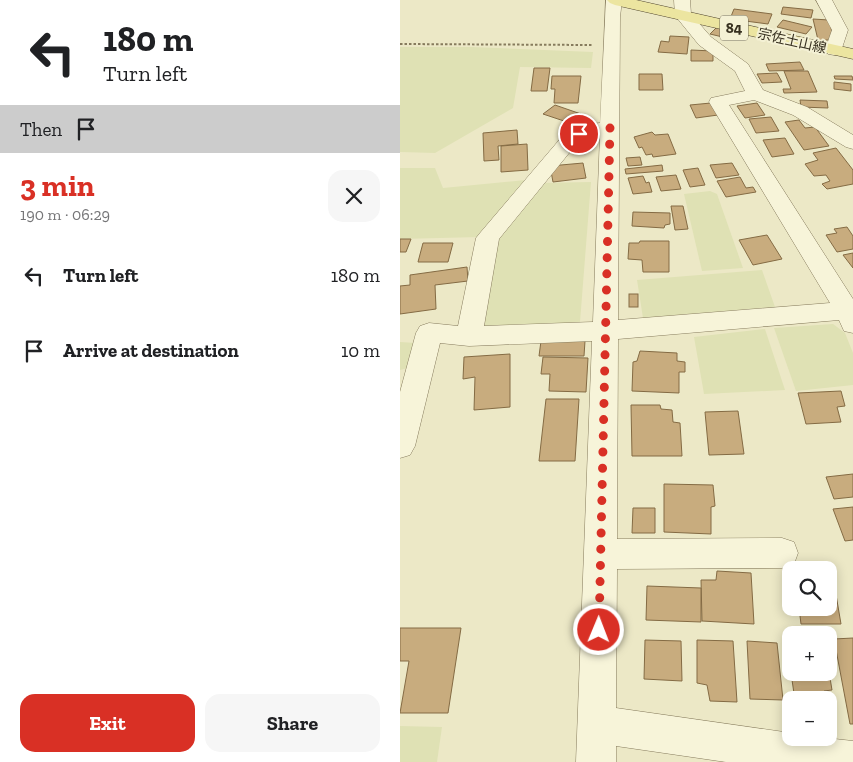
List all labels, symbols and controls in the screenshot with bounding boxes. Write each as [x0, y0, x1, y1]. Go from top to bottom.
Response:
road number: 84 [720, 15, 748, 40]
text: 180 m [103, 18, 193, 60]
icon: left [20, 20, 85, 85]
street label: 宗佐土山線 [756, 25, 828, 57]
text: Turn left [103, 60, 187, 87]
pin [558, 113, 600, 155]
icon: arrive [72, 115, 100, 143]
text: Then [20, 118, 62, 141]
icon: arrive [565, 120, 593, 148]
text: 3 min [20, 168, 95, 204]
button: close [328, 170, 380, 222]
text: 190 m · 06:29 [20, 205, 110, 224]
icon: left [20, 262, 48, 290]
text: Turn left [63, 264, 138, 287]
text: 180 m [331, 264, 380, 287]
icon: arrive [20, 337, 48, 365]
text: Arrive at destination [63, 339, 239, 362]
text: 10 m [341, 339, 380, 362]
map controls [782, 561, 837, 746]
button: search [782, 561, 837, 616]
position arrow [572, 603, 624, 655]
button: + [782, 626, 837, 681]
button: − [782, 691, 837, 746]
button: Exit [20, 694, 195, 752]
button: Share [205, 694, 380, 752]

